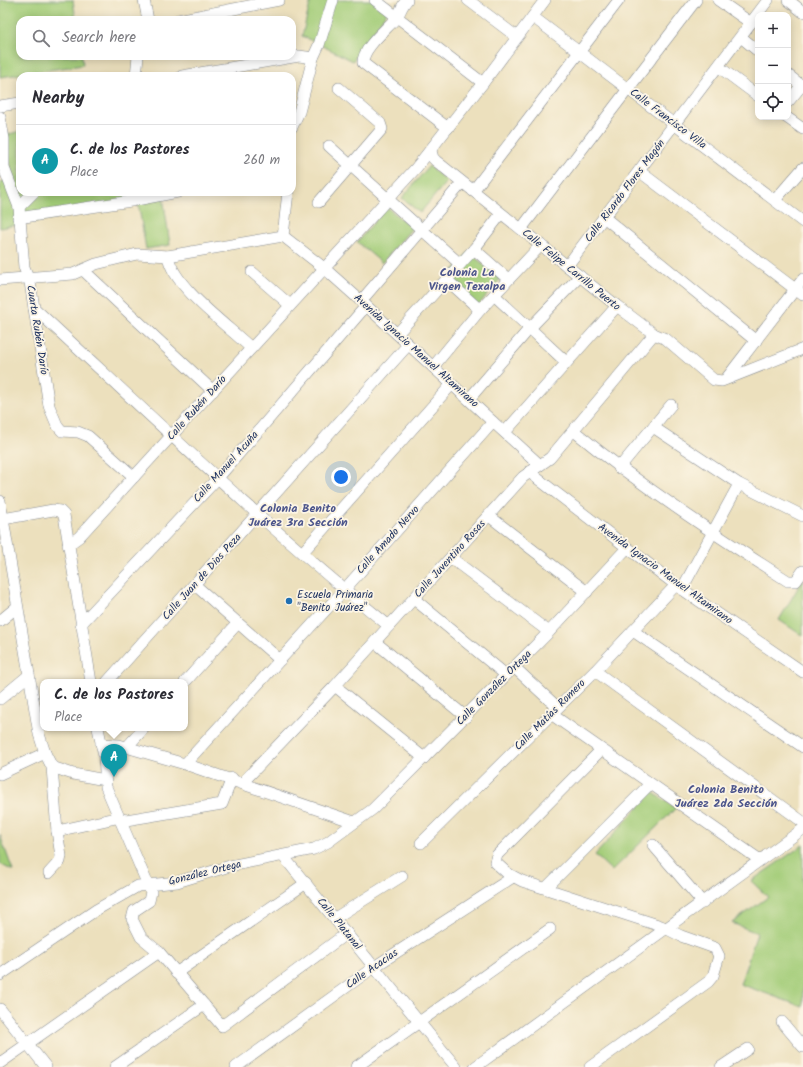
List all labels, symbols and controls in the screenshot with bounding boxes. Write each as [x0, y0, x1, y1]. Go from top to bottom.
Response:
map controls [755, 12, 791, 120]
button: + [755, 12, 791, 48]
search box [16, 16, 296, 60]
text: Search here [62, 26, 136, 50]
icon: search [30, 27, 52, 49]
button: − [755, 48, 791, 84]
street label: Calle Francisco Villa [626, 84, 710, 154]
button: locate [755, 84, 791, 120]
text: Nearby [32, 85, 84, 112]
street label: Calle Ricardo Flores Magón [580, 136, 670, 246]
text: C. de los Pastores [70, 138, 190, 162]
text: A [41, 150, 49, 171]
text: 260 m [243, 150, 280, 171]
text: Place [70, 162, 98, 183]
street label: Calle Felipe Carrillo Puerto [518, 224, 624, 316]
district label: Colonia La Virgen Texalpa [429, 263, 505, 296]
street label: Cuarta Rubén Darío [21, 284, 53, 376]
street label: Avenida Ignacio Manuel Altamirano [349, 290, 483, 412]
street label: Calle Rubén Darío [163, 371, 231, 445]
street label: Calle Manuel Acuña [189, 427, 263, 507]
your location [331, 467, 351, 487]
district label: Colonia Benito Juárez 3ra Sección [248, 499, 348, 532]
street label: Calle Amado Nervo [352, 501, 424, 579]
street label: Calle Juventino Rosas [410, 515, 491, 602]
street label: Avenida Ignacio Manuel Altamirano [594, 519, 736, 629]
street label: Calle Juan de Dios Peza [158, 529, 246, 625]
place label: Escuela Primaria "Benito Juárez" [297, 586, 373, 617]
marker: Escuela Primaria "Benito Juárez" [284, 596, 294, 606]
street label: Calle González Ortega [452, 646, 536, 730]
street label: Calle Matías Romero [510, 675, 590, 755]
popup [40, 679, 188, 731]
text: C. de los Pastores [54, 683, 174, 707]
text: Place [54, 707, 82, 728]
pin: A [101, 744, 127, 777]
district label: Colonia Benito Juárez 2da Sección [675, 780, 777, 813]
street label: González Ortega [167, 855, 243, 891]
street label: Calle Platanal [312, 894, 366, 955]
street label: Calle Acacias [342, 944, 402, 994]

